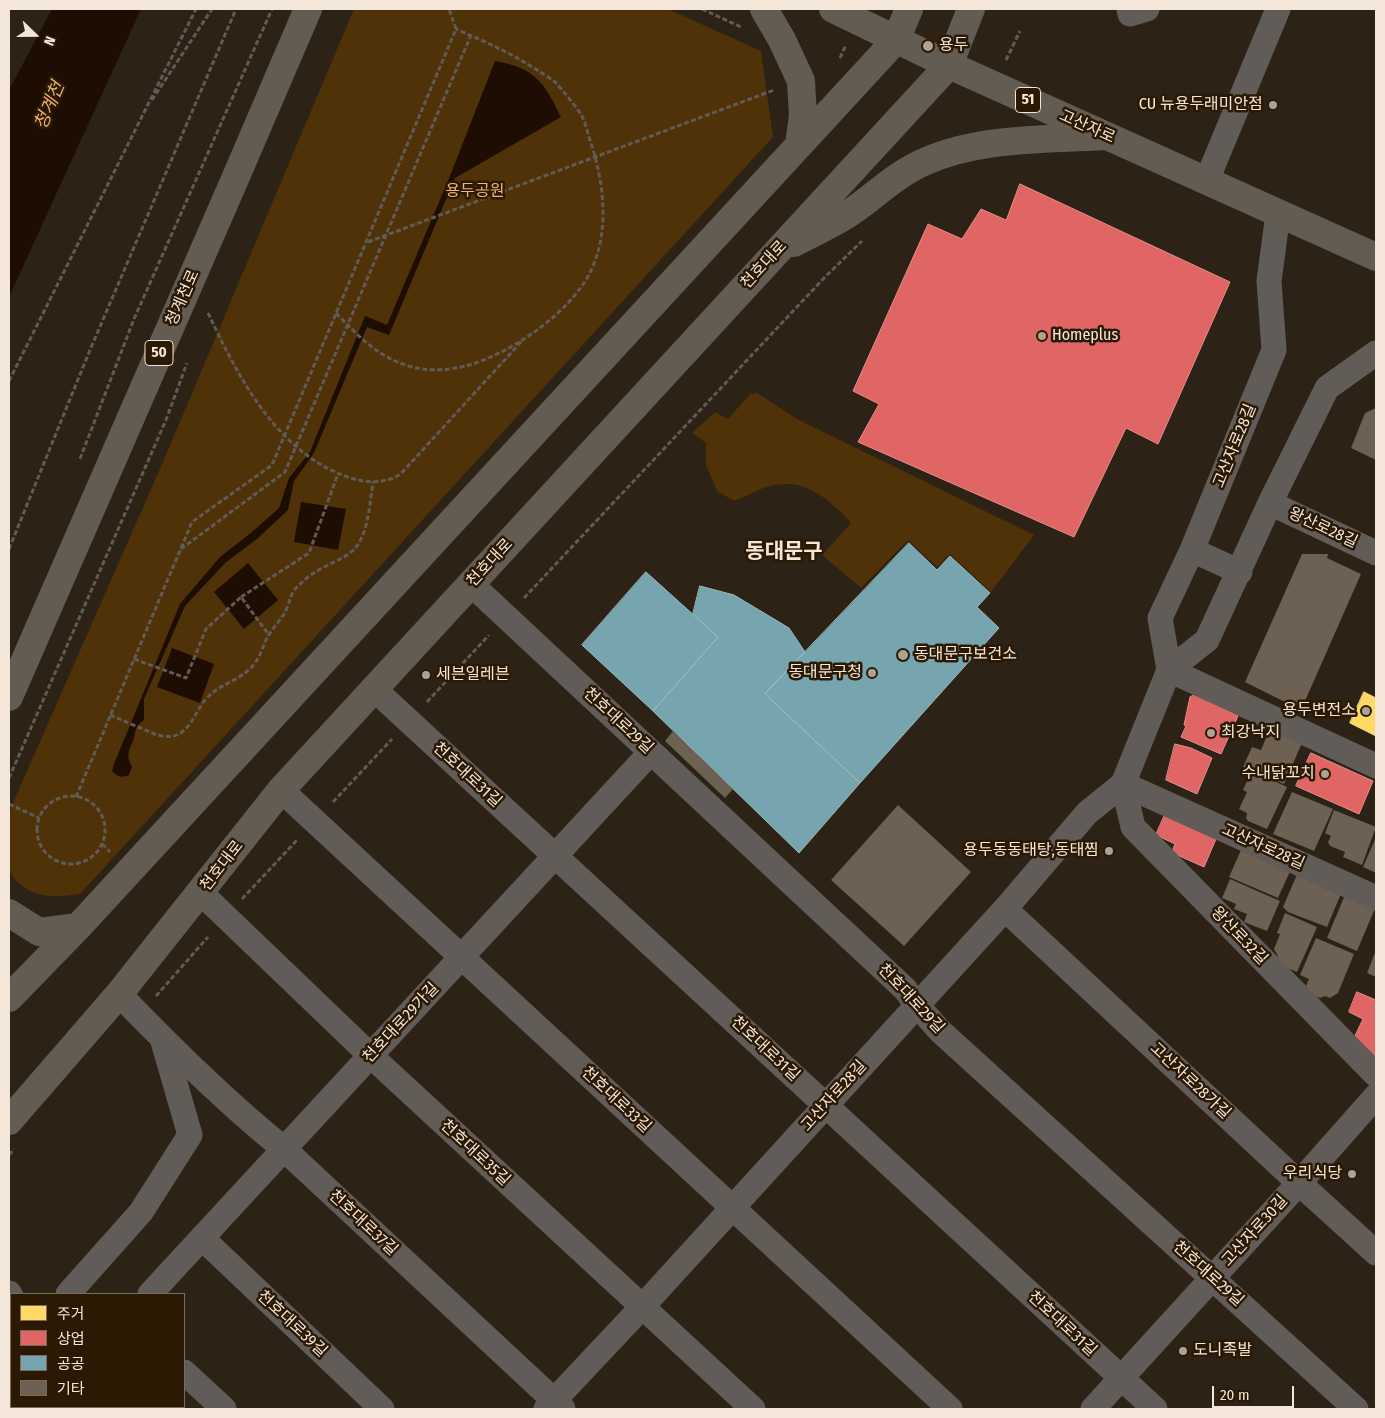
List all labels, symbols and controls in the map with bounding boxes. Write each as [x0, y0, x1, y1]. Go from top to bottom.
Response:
north arrow [10, 10, 60, 60]
text: N [40, 34, 59, 48]
place label: 용두 [939, 36, 968, 56]
marker: 용두 [921, 39, 935, 53]
water label: 청계천 [30, 79, 70, 133]
road number: 51 [1016, 88, 1040, 112]
place label: CU 뉴용두래미안점 [1139, 95, 1263, 115]
marker: CU 뉴용두래미안점 [1267, 99, 1279, 111]
street label: 고산자로 [1056, 106, 1118, 148]
park label: 용두공원 [446, 182, 504, 202]
street label: 천호대로 [737, 237, 791, 293]
street label: 청계천로 [162, 267, 204, 329]
place label: Homeplus [1052, 326, 1118, 346]
marker: Homeplus [1036, 330, 1048, 342]
road number: 50 [145, 340, 173, 366]
street label: 고산자로28길 [1209, 401, 1261, 491]
street label: 왕산로28길 [1285, 504, 1361, 552]
street label: 천호대로 [463, 535, 517, 591]
district label: 동대문구 [745, 539, 823, 565]
place label: 동대문구보건소 [914, 645, 1017, 665]
marker: 동대문구보건소 [896, 648, 910, 662]
place label: 동대문구청 [788, 663, 862, 683]
place label: 세븐일레븐 [436, 665, 510, 685]
marker: 동대문구청 [866, 667, 878, 679]
marker: 세븐일레븐 [420, 669, 432, 681]
street label: 천호대로29길 [579, 684, 657, 758]
place label: 용두변전소 [1282, 701, 1356, 721]
marker: 용두변전소 [1360, 705, 1372, 717]
place label: 최강낙지 [1221, 723, 1280, 743]
marker: 최강낙지 [1205, 727, 1217, 739]
street label: 천호대로31길 [429, 738, 505, 812]
place label: 수내닭꼬치 [1241, 764, 1315, 784]
marker: 수내닭꼬치 [1319, 768, 1331, 780]
street label: 고산자로28길 [1219, 820, 1307, 874]
street label: 천호대로 [196, 837, 248, 895]
place label: 용두동동태탕,동태찜 [963, 841, 1099, 861]
marker: 용두동동태탕,동태찜 [1103, 845, 1115, 857]
street label: 왕산로32길 [1207, 903, 1271, 969]
street label: 천호대로29길 [874, 960, 948, 1038]
street label: 천호대로29가길 [359, 979, 443, 1067]
street label: 천호대로31길 [727, 1012, 803, 1086]
street label: 고산자로28가길 [1146, 1039, 1234, 1123]
street label: 고산자로28길 [797, 1057, 871, 1135]
street label: 천호대로33길 [577, 1063, 655, 1137]
street label: 천호대로35길 [436, 1116, 514, 1190]
place label: 우리식당 [1283, 1164, 1342, 1184]
marker: 우리식당 [1346, 1168, 1358, 1180]
street label: 천호대로37길 [325, 1186, 401, 1260]
street label: 고산자로30길 [1218, 1191, 1292, 1271]
street label: 천호대로29길 [1169, 1237, 1247, 1311]
street label: 천호대로39길 [253, 1287, 331, 1361]
street label: 천호대로31길 [1024, 1287, 1100, 1361]
legend [10, 1293, 185, 1408]
text: 주거 [57, 1305, 85, 1323]
text: 상업 [57, 1330, 85, 1348]
place label: 도니족발 [1193, 1341, 1252, 1361]
marker: 도니족발 [1177, 1345, 1189, 1357]
text: 공공 [57, 1355, 85, 1373]
scale bar [1215, 1376, 1298, 1408]
text: 기타 [57, 1380, 85, 1398]
text: 20 m [1220, 1386, 1250, 1404]

